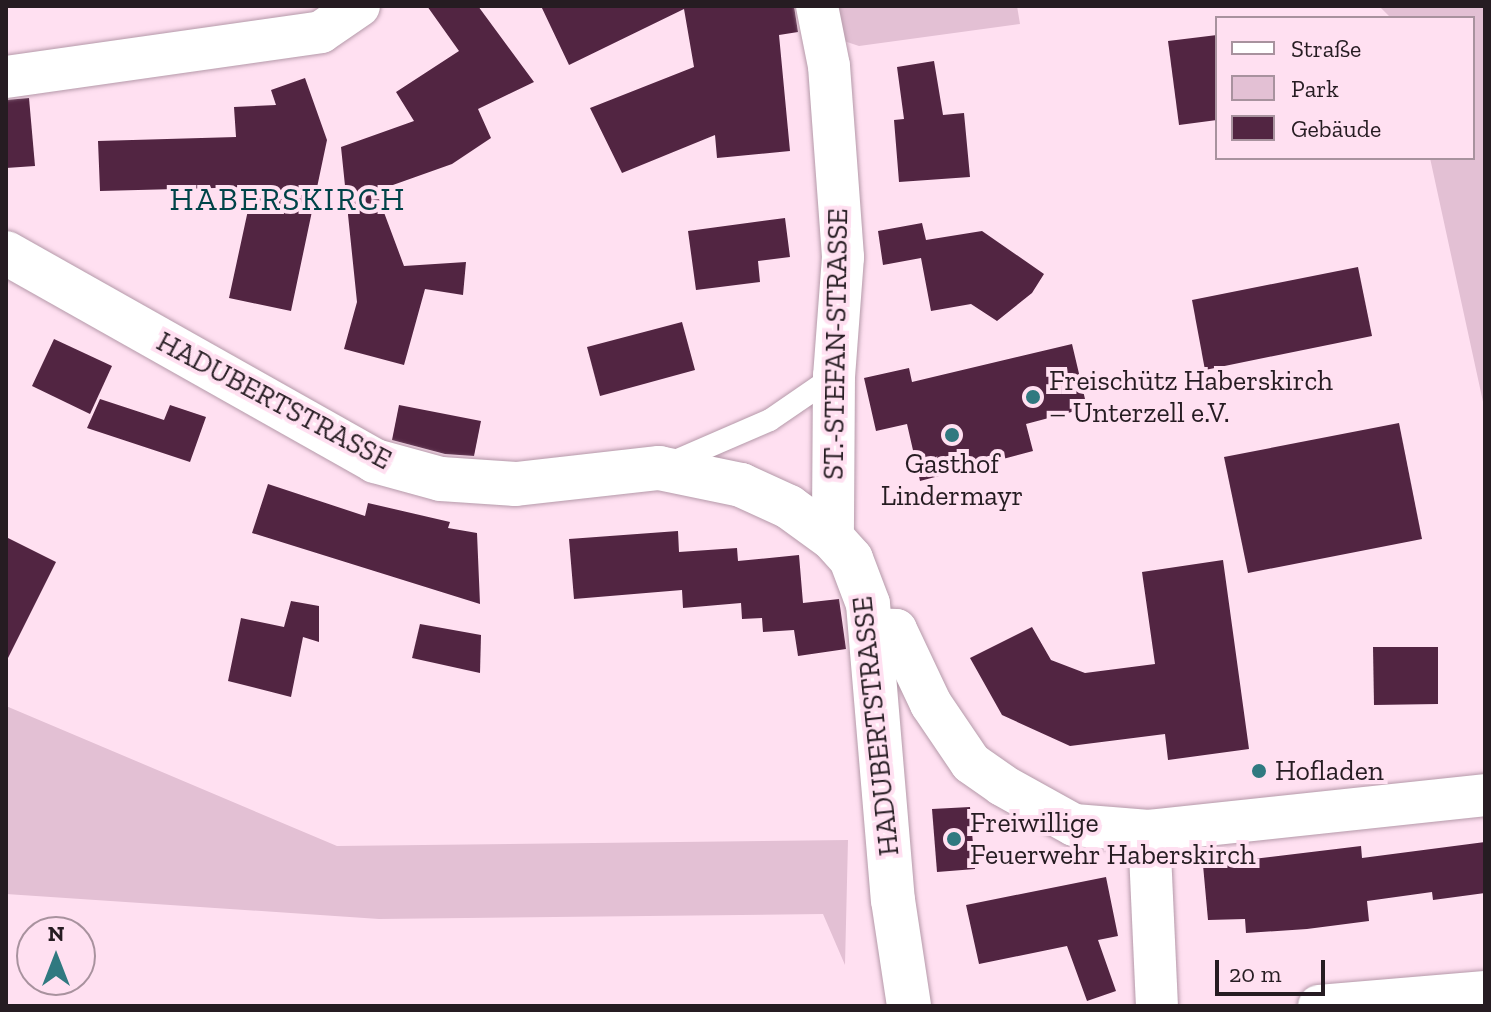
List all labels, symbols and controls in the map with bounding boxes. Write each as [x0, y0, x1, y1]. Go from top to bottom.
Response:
legend [1215, 16, 1475, 160]
text: Straße [1291, 34, 1361, 63]
text: Park [1291, 74, 1339, 103]
text: Gebäude [1291, 114, 1381, 143]
district label: HABERSKIRCH [169, 180, 407, 218]
street label: ST.-STEFAN-STRASSE [817, 208, 855, 480]
street label: HADUBERTSTRASSE [151, 325, 397, 477]
place label: Freischütz Haberskirch – Unterzell e.V. [1049, 364, 1333, 430]
marker: Freischütz Haberskirch – Unterzell e.V. [1024, 388, 1042, 406]
marker: Gasthof Lindermayr [943, 426, 961, 444]
place label: Gasthof Lindermayr [881, 447, 1023, 513]
street label: HADUBERTSTRASSE [846, 595, 906, 857]
place label: Hofladen [1275, 754, 1384, 788]
marker: Hofladen [1250, 762, 1268, 780]
place label: Freiwillige Feuerwehr Haberskirch [970, 806, 1256, 872]
marker: Freiwillige Feuerwehr Haberskirch [945, 830, 963, 848]
north arrow [16, 916, 96, 996]
text: N [48, 920, 64, 947]
scale bar [1219, 944, 1329, 994]
text: 20 m [1229, 959, 1281, 988]

